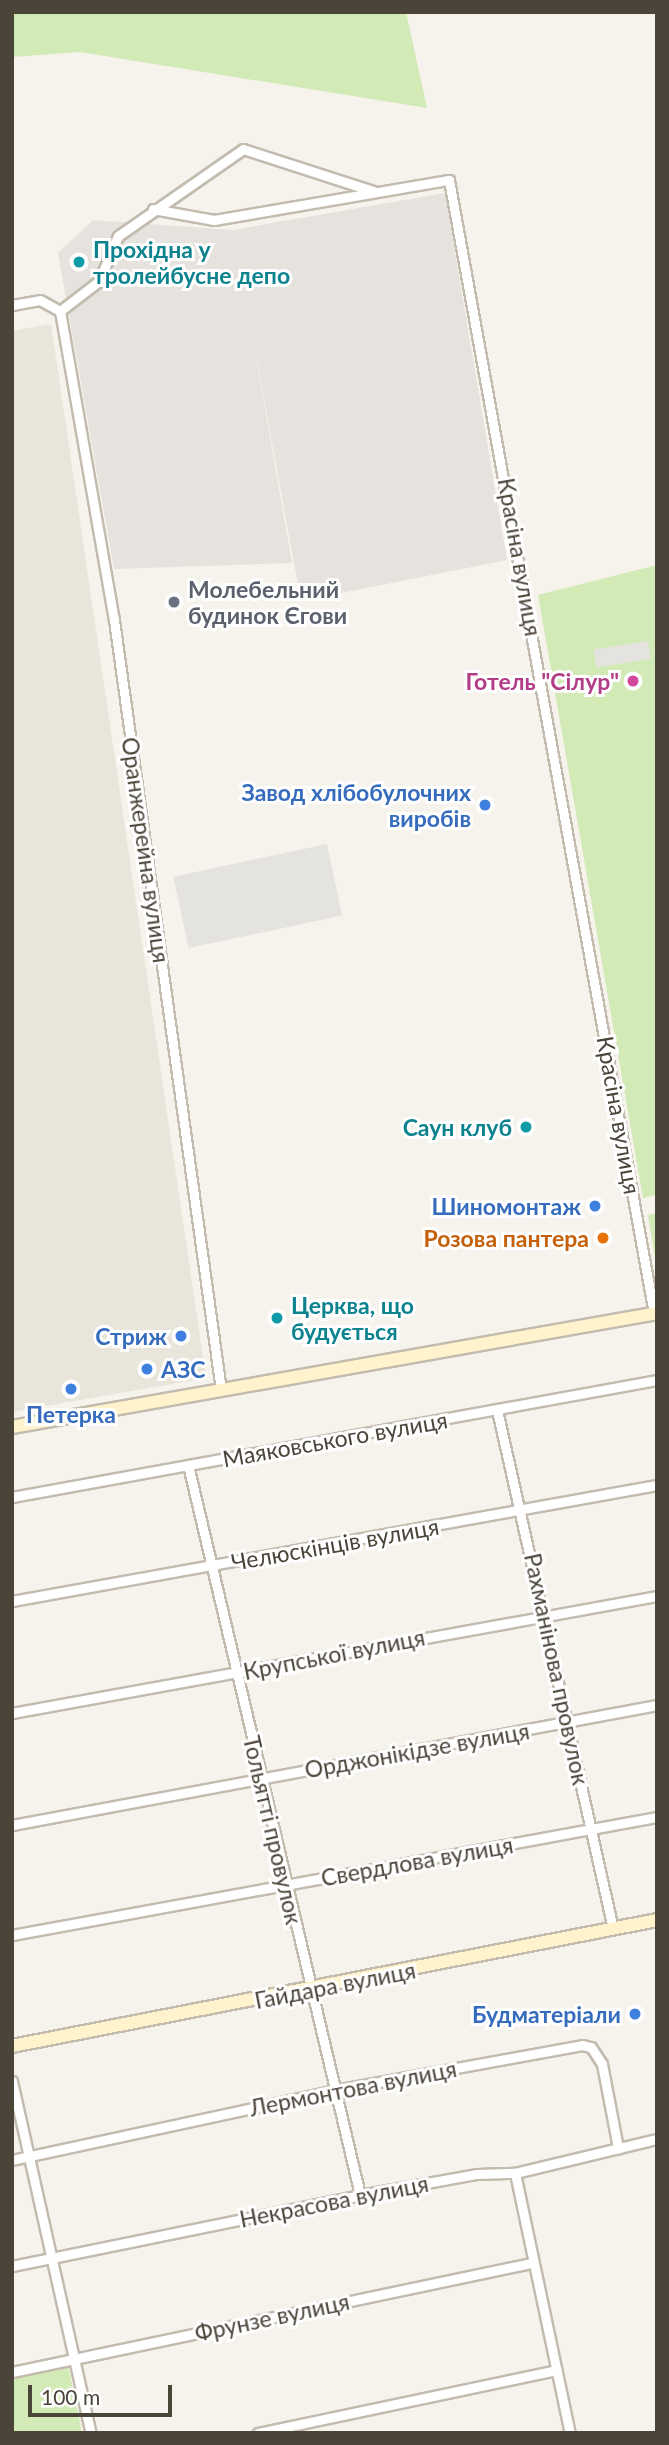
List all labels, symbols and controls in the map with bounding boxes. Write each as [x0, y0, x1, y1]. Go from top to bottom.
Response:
place label: Прохідна у тролейбусне депо [93, 235, 290, 289]
marker: Прохідна у тролейбусне депо [71, 254, 87, 270]
street label: Красіна вулиця [493, 476, 547, 638]
place label: Молебельний будинок Єгови [188, 575, 347, 629]
marker: Молебельний будинок Єгови [166, 594, 182, 610]
place label: Готель "Сілур" [466, 667, 619, 695]
marker: Готель "Сілур" [625, 673, 641, 689]
street label: Оранжерейна вулиця [116, 735, 176, 965]
place label: Завод хлібобулочних виробів [241, 778, 471, 832]
marker: Завод хлібобулочних виробів [477, 797, 493, 813]
street label: Красіна вулиця [592, 1034, 646, 1196]
place label: Саун клуб [403, 1113, 512, 1141]
marker: Саун клуб [518, 1119, 534, 1135]
place label: Шиномонтаж [432, 1192, 581, 1220]
marker: Шиномонтаж [587, 1198, 603, 1214]
place label: Розова пантера [424, 1224, 589, 1252]
marker: Розова пантера [595, 1230, 611, 1246]
place label: Церква, що будується [291, 1291, 414, 1345]
marker: Церква, що будується [269, 1310, 285, 1326]
place label: Стриж [95, 1322, 167, 1350]
marker: Стриж [173, 1328, 189, 1344]
place label: АЗС [161, 1355, 205, 1383]
marker: АЗС [139, 1361, 155, 1377]
marker: Петерка [63, 1381, 79, 1397]
place label: Петерка [26, 1400, 116, 1428]
street label: Маяковського вулиця [220, 1406, 450, 1472]
street label: Челюскінців вулиця [229, 1512, 441, 1576]
street label: Рахманінова провулок [519, 1551, 595, 1787]
street label: Крупської вулиця [241, 1623, 427, 1685]
street label: Орджонікідзе вулиця [302, 1717, 532, 1783]
street label: Тольятті провулок [238, 1733, 308, 1927]
street label: Свердлова вулиця [319, 1831, 515, 1891]
street label: Гайдара вулиця [252, 1956, 418, 2014]
place label: Будматеріали [472, 2000, 621, 2028]
marker: Будматеріали [627, 2006, 643, 2022]
street label: Лермонтова вулиця [247, 2054, 459, 2122]
street label: Некрасова вулиця [237, 2169, 431, 2233]
street label: Фрунзе вулиця [192, 2287, 352, 2347]
scale bar [32, 2372, 175, 2416]
text: 100 m [41, 2384, 100, 2409]

